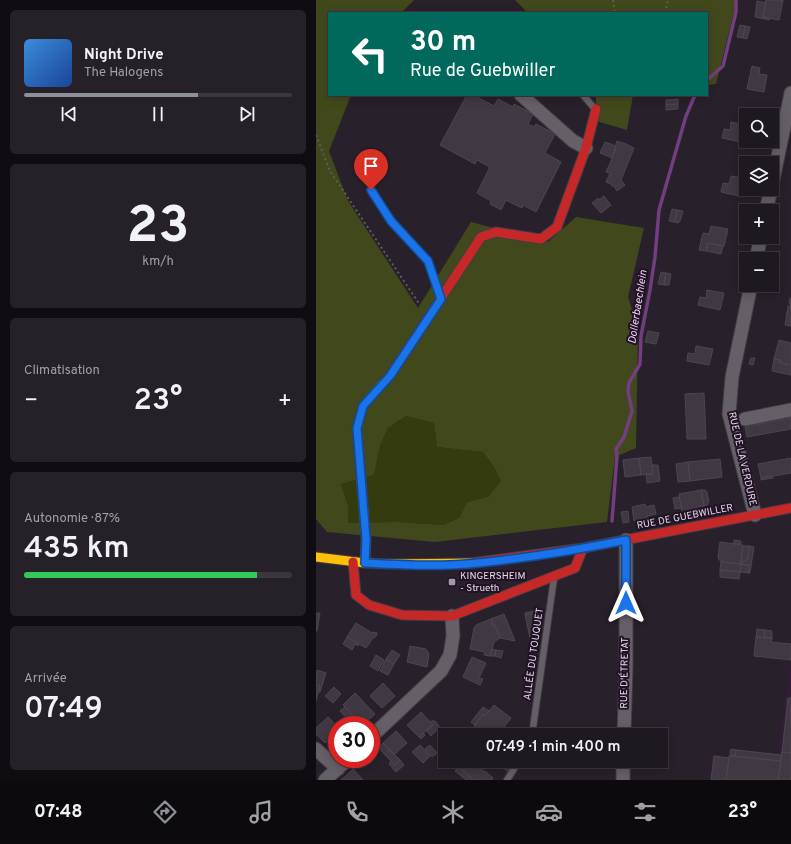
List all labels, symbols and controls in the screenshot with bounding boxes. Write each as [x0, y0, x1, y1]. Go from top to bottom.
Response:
text: 30 m [410, 25, 476, 61]
icon: left [344, 28, 396, 80]
text: Night Drive [84, 46, 164, 65]
text: Rue de Guebwiller [410, 60, 555, 83]
text: The Halogens [84, 65, 163, 81]
icon: previous [58, 103, 80, 125]
icon: pause [147, 103, 169, 125]
icon: next [236, 103, 258, 125]
map controls [739, 108, 779, 292]
button: search [739, 108, 779, 148]
pin [354, 149, 388, 190]
icon: arrive [360, 155, 382, 177]
button: layers [739, 156, 779, 196]
text: 23 [127, 195, 189, 261]
button: + [739, 204, 779, 244]
button: − [739, 252, 779, 292]
text: km/h [142, 254, 174, 270]
water label: Dollerbaechlein [625, 269, 651, 345]
text: Climatisation [24, 363, 100, 379]
text: 23° [134, 383, 182, 420]
text: − [24, 388, 38, 415]
text: + [278, 388, 292, 415]
street label: RUE DE LA VERDURE [725, 411, 759, 507]
street label: RUE DE GUEBWILLER [636, 501, 734, 533]
text: Autonomie · 87% [24, 511, 120, 527]
text: 435 km [24, 531, 129, 568]
place label: KINGERSHEIM - Strueth [460, 570, 525, 595]
marker: KINGERSHEIM - Strueth [447, 577, 457, 587]
position arrow [605, 582, 647, 624]
street label: ALLÉE DU TOUQUET [521, 607, 547, 701]
street label: RUE D'ÉTRETAT [618, 637, 632, 709]
text: Arrivée [24, 671, 67, 687]
text: 07:49 [24, 691, 103, 728]
speed limit sign: 30 [328, 716, 380, 768]
text: 07:49 · 1 min · 400 m [485, 738, 621, 757]
icon: directions [151, 798, 179, 826]
icon: music [247, 798, 275, 826]
icon: phone [343, 798, 371, 826]
icon: climate [439, 798, 467, 826]
icon: car [535, 798, 563, 826]
icon: filters [631, 798, 659, 826]
text: 07:48 [34, 801, 83, 824]
text: 23° [728, 801, 757, 824]

